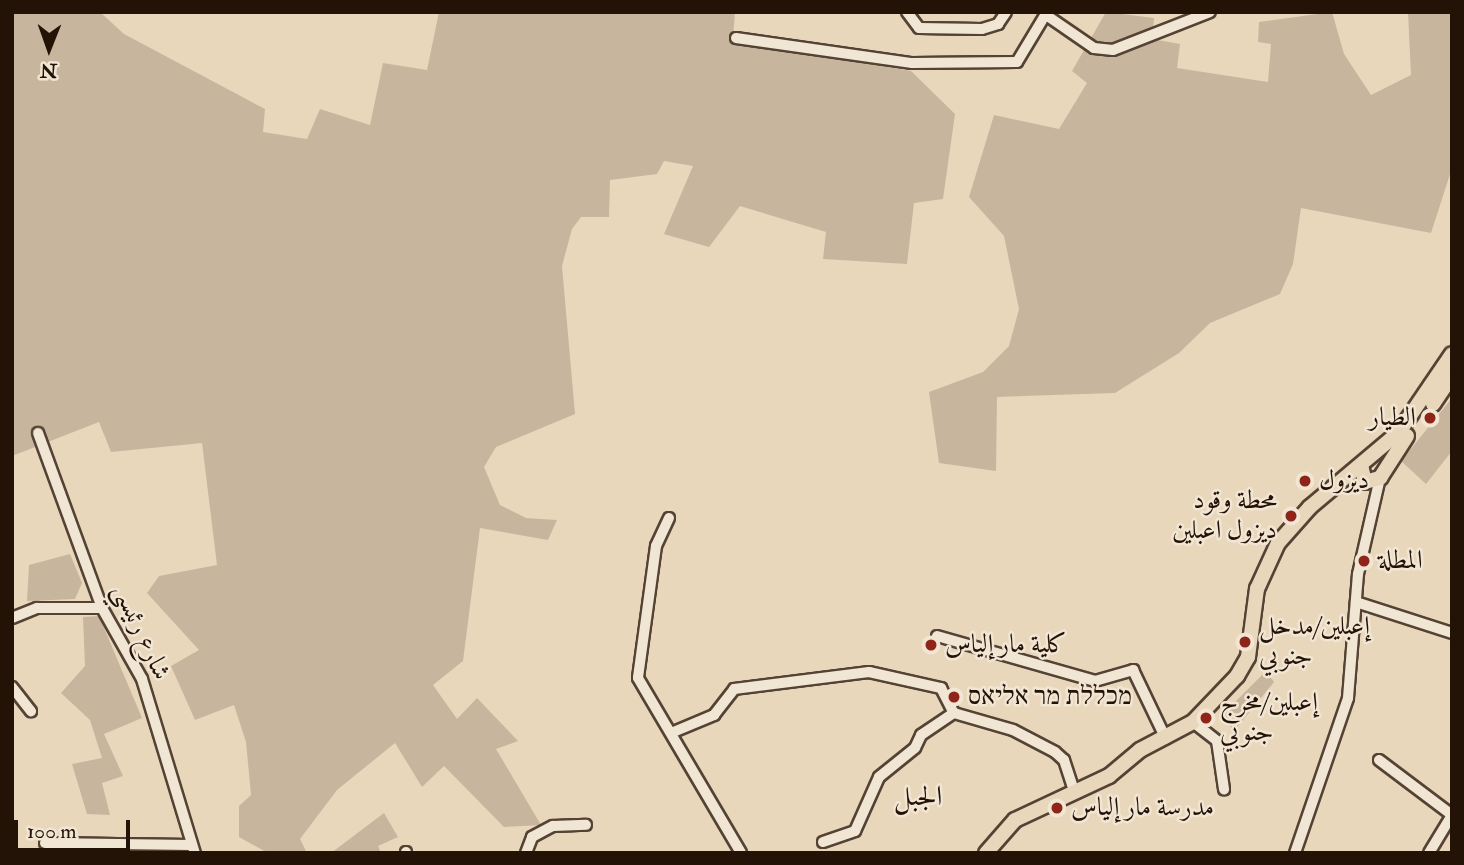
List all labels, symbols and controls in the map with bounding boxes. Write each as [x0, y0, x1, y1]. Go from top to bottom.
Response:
north arrow [14, 14, 84, 84]
text: N [40, 58, 57, 82]
place label: الطيار [1369, 402, 1416, 434]
marker: الطيار [1422, 410, 1438, 426]
place label: ديزول [1319, 465, 1369, 497]
marker: ديزول [1297, 473, 1313, 489]
place label: محطة وقود ديزول اعبلين [1172, 485, 1277, 546]
marker: محطة وقود ديزول اعبلين [1283, 508, 1299, 524]
place label: المطلة [1378, 545, 1423, 577]
marker: المطلة [1356, 553, 1372, 569]
street label: شارع رئيسي [105, 579, 177, 685]
place label: إعبلين/مدخل جنوبي [1259, 611, 1370, 672]
place label: كلية مار إلياس [945, 629, 1067, 661]
marker: إعبلين/مدخل جنوبي [1237, 634, 1253, 650]
marker: كلية مار إلياس [923, 637, 939, 653]
place label: מכללת מר אליאס [968, 681, 1132, 713]
place label: إعبلين/مخرج جنوبي [1220, 687, 1318, 748]
marker: מכללת מר אליאס [946, 689, 962, 705]
marker: إعبلين/مخرج جنوبي [1198, 710, 1214, 726]
district label: الجبل [894, 780, 942, 814]
place label: مدرسة مار إلياس [1071, 792, 1214, 824]
marker: مدرسة مار إلياس [1049, 800, 1065, 816]
scale bar [18, 806, 133, 850]
text: 100 m [27, 818, 77, 845]

